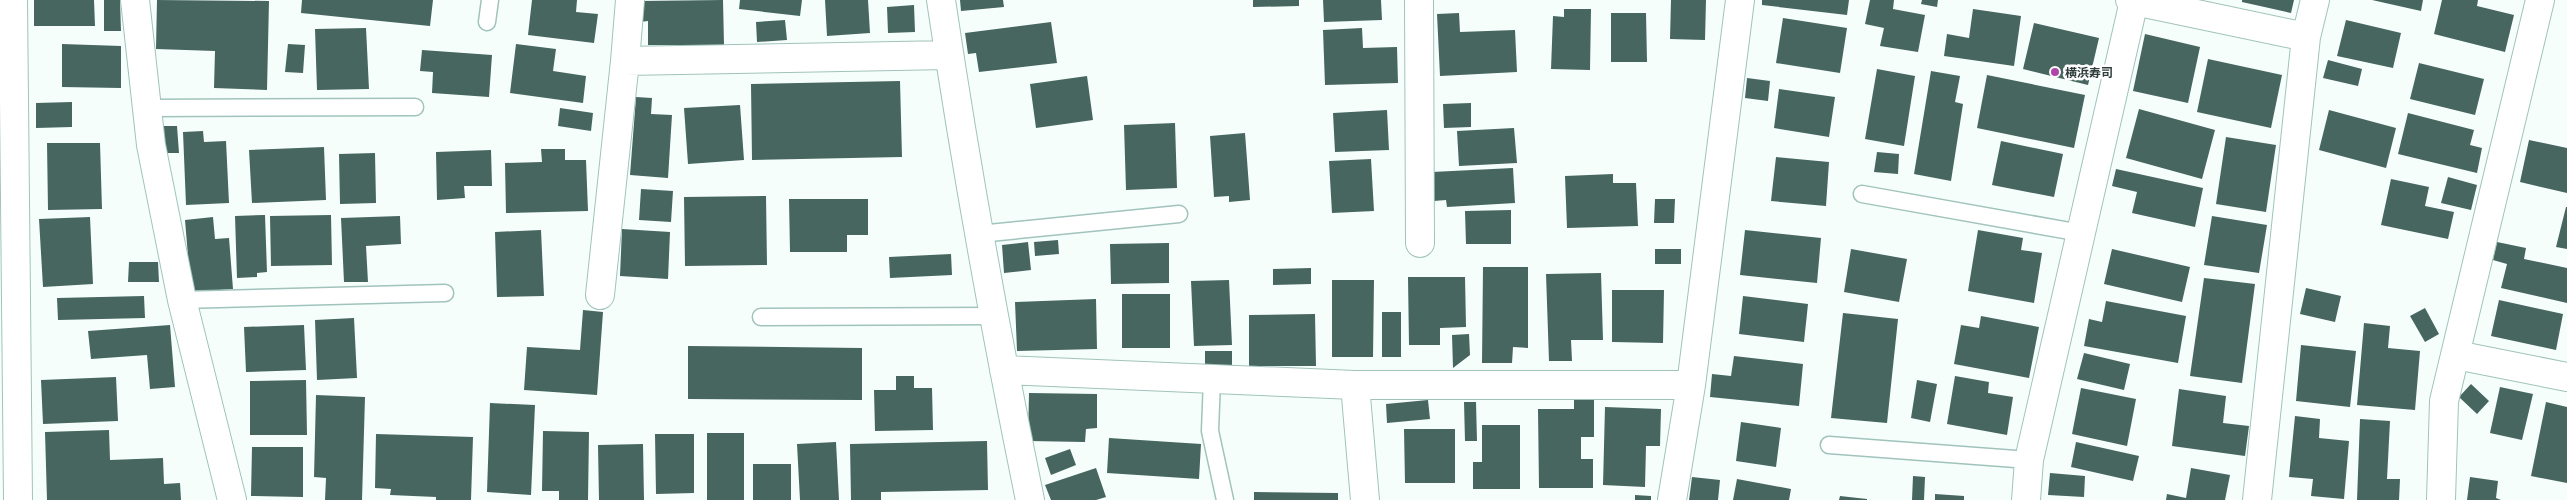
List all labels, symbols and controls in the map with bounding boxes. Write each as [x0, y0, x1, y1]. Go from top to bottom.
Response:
place label: 横浜寿司 [2065, 64, 2113, 81]
marker: 横浜寿司 [2049, 66, 2061, 78]

